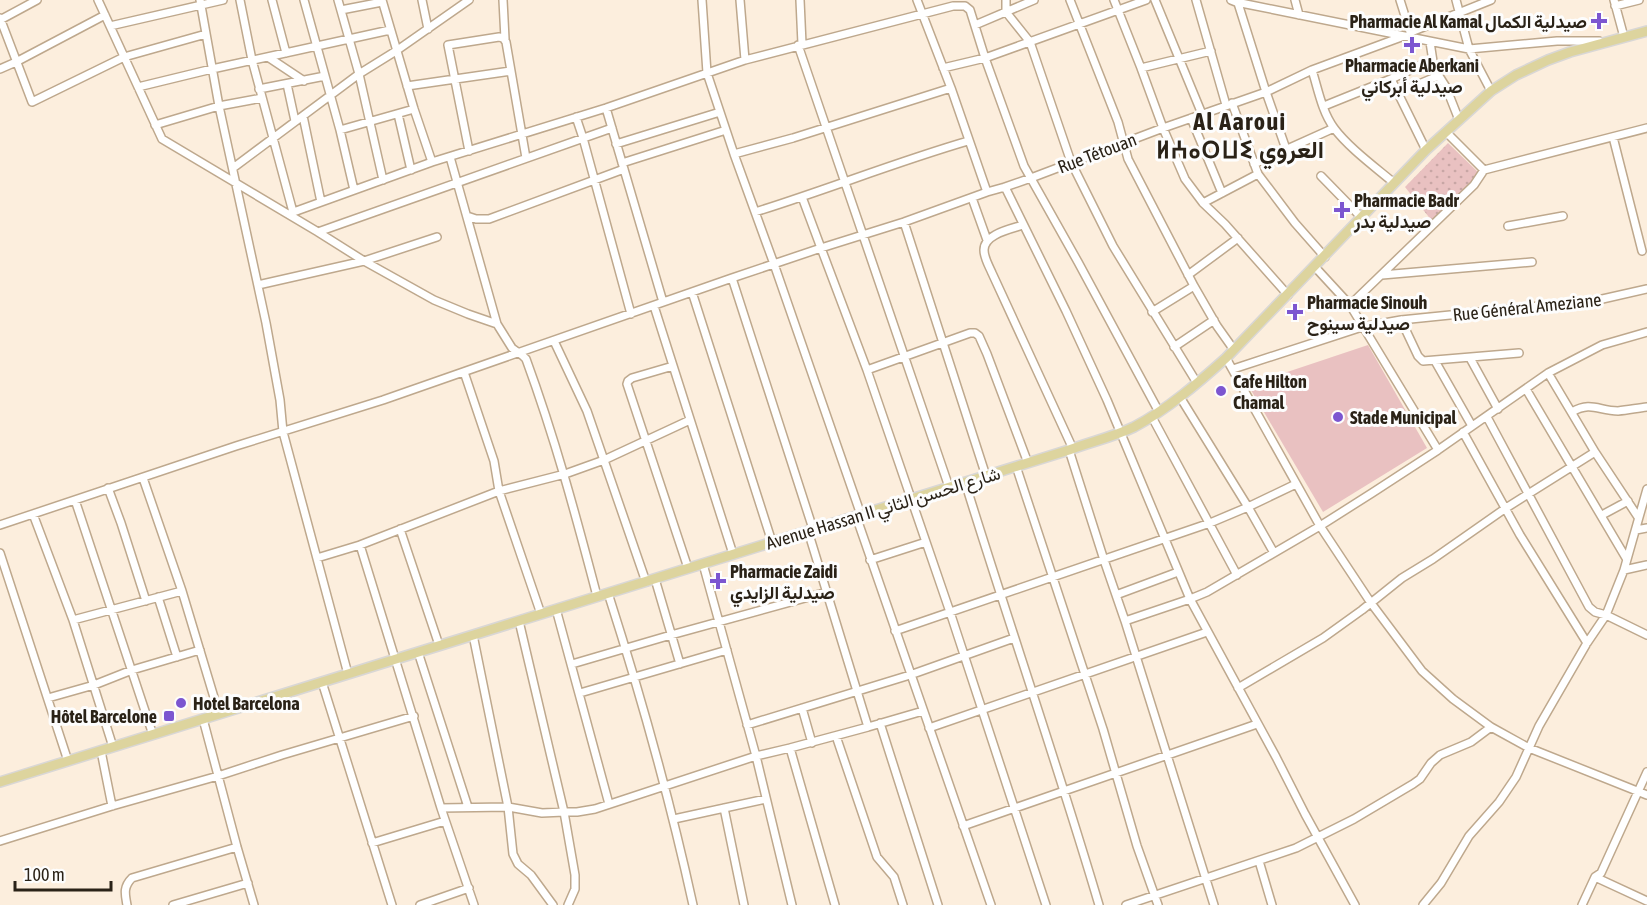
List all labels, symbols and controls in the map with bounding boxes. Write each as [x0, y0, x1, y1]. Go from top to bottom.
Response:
place label: Pharmacie Al Kamal صيدلية الكمال [1350, 11, 1587, 33]
marker: Pharmacie Al Kamal صيدلية الكمال [1592, 14, 1606, 28]
marker: Pharmacie Aberkani صيدلية أبركاني [1405, 38, 1419, 52]
place label: Pharmacie Aberkani صيدلية أبركاني [1345, 55, 1479, 102]
district label: Al Aaroui ⵍⵄⴰⵔⵡⵉ العروي [1156, 108, 1324, 170]
street label: Rue Tétouan [1055, 128, 1139, 178]
place label: Pharmacie Badr صيدلية بدر [1353, 190, 1459, 233]
marker: Pharmacie Badr صيدلية بدر [1335, 203, 1349, 217]
street label: Rue Général Ameziane [1452, 289, 1602, 325]
place label: Pharmacie Sinouh صيدلية سينوح [1307, 292, 1428, 336]
marker: Pharmacie Sinouh صيدلية سينوح [1288, 305, 1302, 319]
place label: Cafe Hilton Chamal [1233, 371, 1307, 413]
marker: Cafe Hilton Chamal [1214, 384, 1228, 398]
place label: Stade Municipal [1350, 407, 1457, 428]
marker: Stade Municipal [1331, 410, 1345, 424]
street label: Avenue Hassan II شارع الحسن الثاني [763, 462, 1004, 558]
place label: Pharmacie Zaidi صيدلية الزايدي [730, 561, 837, 608]
marker: Pharmacie Zaidi صيدلية الزايدي [711, 574, 725, 588]
place label: Hotel Barcelona [193, 693, 300, 714]
marker: Hotel Barcelona [174, 696, 188, 710]
place label: Hôtel Barcelone [51, 706, 157, 727]
marker: Hôtel Barcelone [162, 709, 176, 723]
scale bar [15, 854, 111, 892]
text: 100 m [24, 864, 65, 885]

